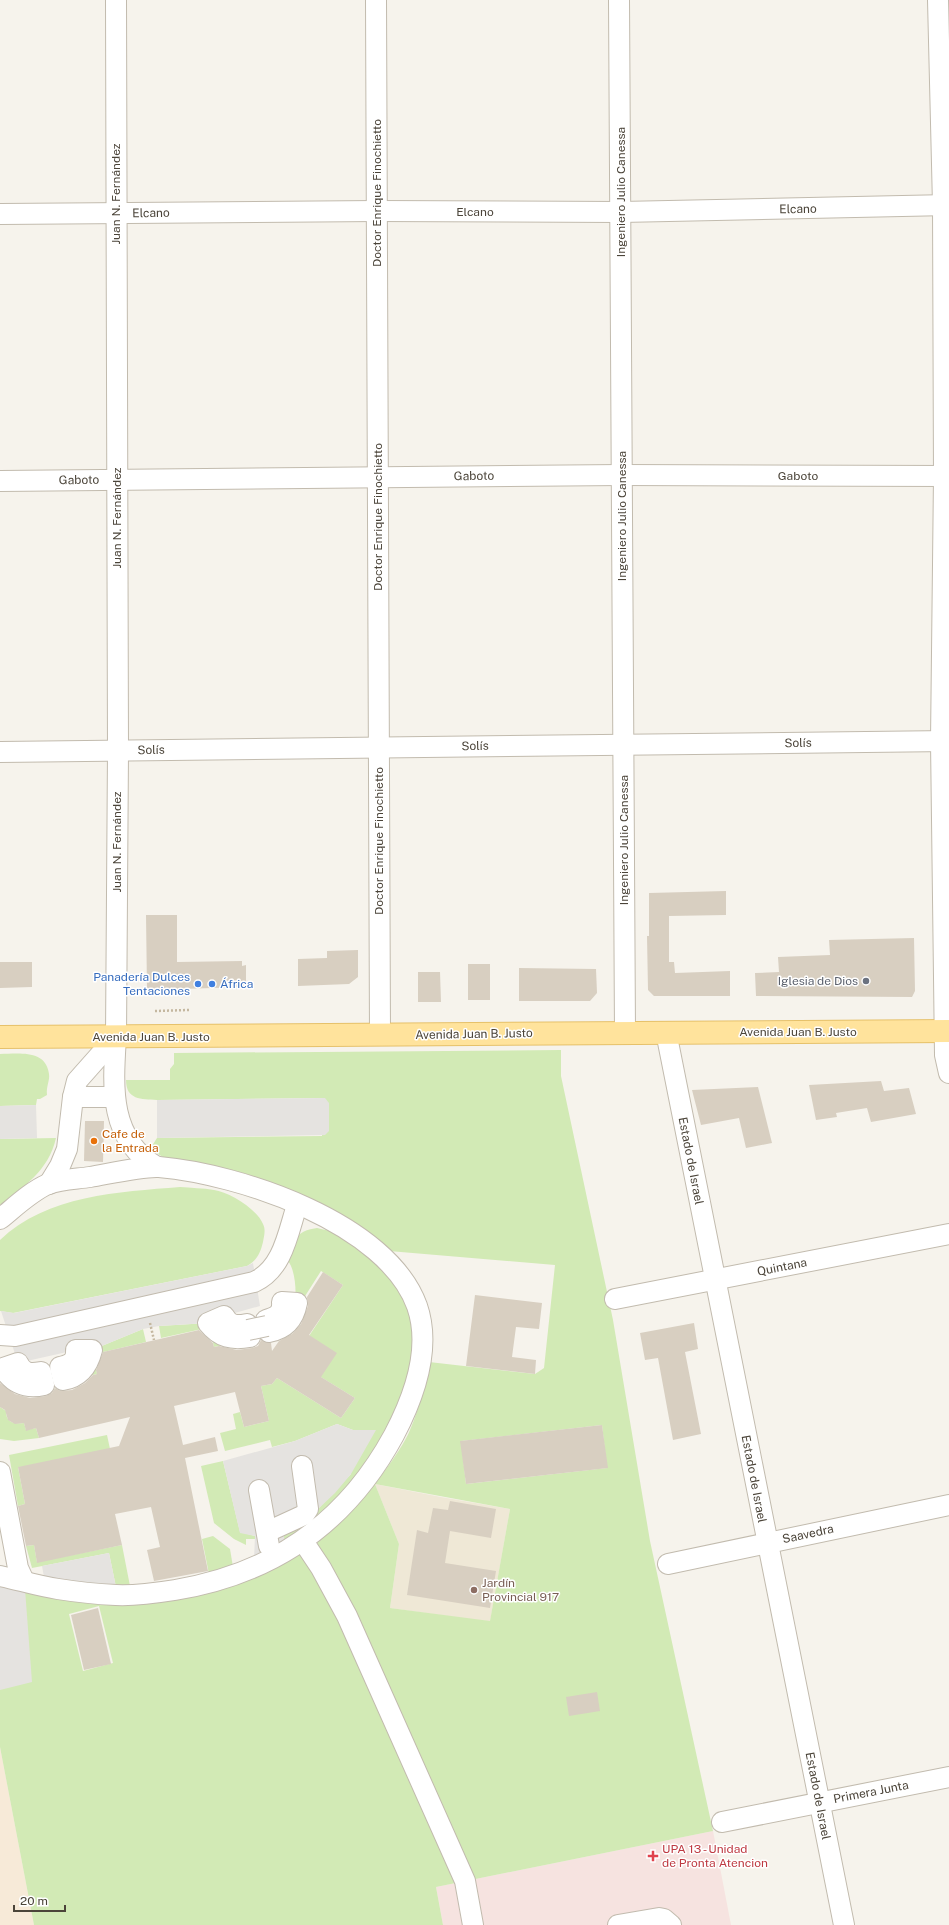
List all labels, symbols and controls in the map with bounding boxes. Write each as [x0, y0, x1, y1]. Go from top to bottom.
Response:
street label: Doctor Enrique Finochietto [370, 119, 384, 267]
street label: Ingeniero Julio Canessa [614, 127, 628, 257]
street label: Juan N. Fernández [109, 143, 123, 245]
street label: Elcano [779, 202, 817, 216]
street label: Elcano [456, 205, 494, 219]
street label: Elcano [132, 206, 170, 220]
street label: Doctor Enrique Finochietto [371, 443, 385, 591]
street label: Ingeniero Julio Canessa [615, 451, 629, 581]
street label: Juan N. Fernández [110, 467, 124, 569]
street label: Gaboto [454, 469, 495, 483]
street label: Gaboto [778, 469, 818, 483]
street label: Gaboto [59, 473, 100, 487]
street label: Solís [784, 736, 812, 750]
street label: Solís [461, 739, 489, 753]
street label: Solís [137, 743, 165, 757]
street label: Doctor Enrique Finochietto [372, 767, 386, 915]
street label: Ingeniero Julio Canessa [617, 775, 631, 905]
street label: Juan N. Fernández [110, 791, 124, 893]
place label: Panadería Dulces Tentaciones [93, 970, 190, 998]
place label: Iglesia de Dios [778, 974, 858, 988]
marker: Iglesia de Dios [861, 976, 871, 986]
place label: África [220, 977, 253, 991]
marker: Panadería Dulces Tentaciones [193, 979, 203, 989]
marker: África [207, 979, 217, 989]
street label: Avenida Juan B. Justo [739, 1025, 857, 1039]
street label: Avenida Juan B. Justo [415, 1026, 533, 1042]
street label: Avenida Juan B. Justo [92, 1030, 210, 1044]
street label: Estado de Israel [676, 1116, 706, 1206]
place label: Cafe de la Entrada [102, 1127, 159, 1155]
marker: Cafe de la Entrada [89, 1136, 99, 1146]
street label: Quintana [756, 1255, 808, 1279]
street label: Estado de Israel [739, 1434, 769, 1524]
street label: Saavedra [781, 1522, 835, 1546]
place label: Jardín Provincial 917 [482, 1576, 559, 1604]
marker: Jardín Provincial 917 [469, 1585, 479, 1595]
street label: Estado de Israel [803, 1751, 833, 1841]
street label: Primera Junta [832, 1778, 910, 1806]
place label: UPA 13 - Unidad de Pronta Atencion [662, 1842, 768, 1870]
marker: UPA 13 - Unidad de Pronta Atencion [647, 1850, 659, 1862]
scale bar [14, 1887, 65, 1913]
text: 20 m [20, 1894, 48, 1908]

